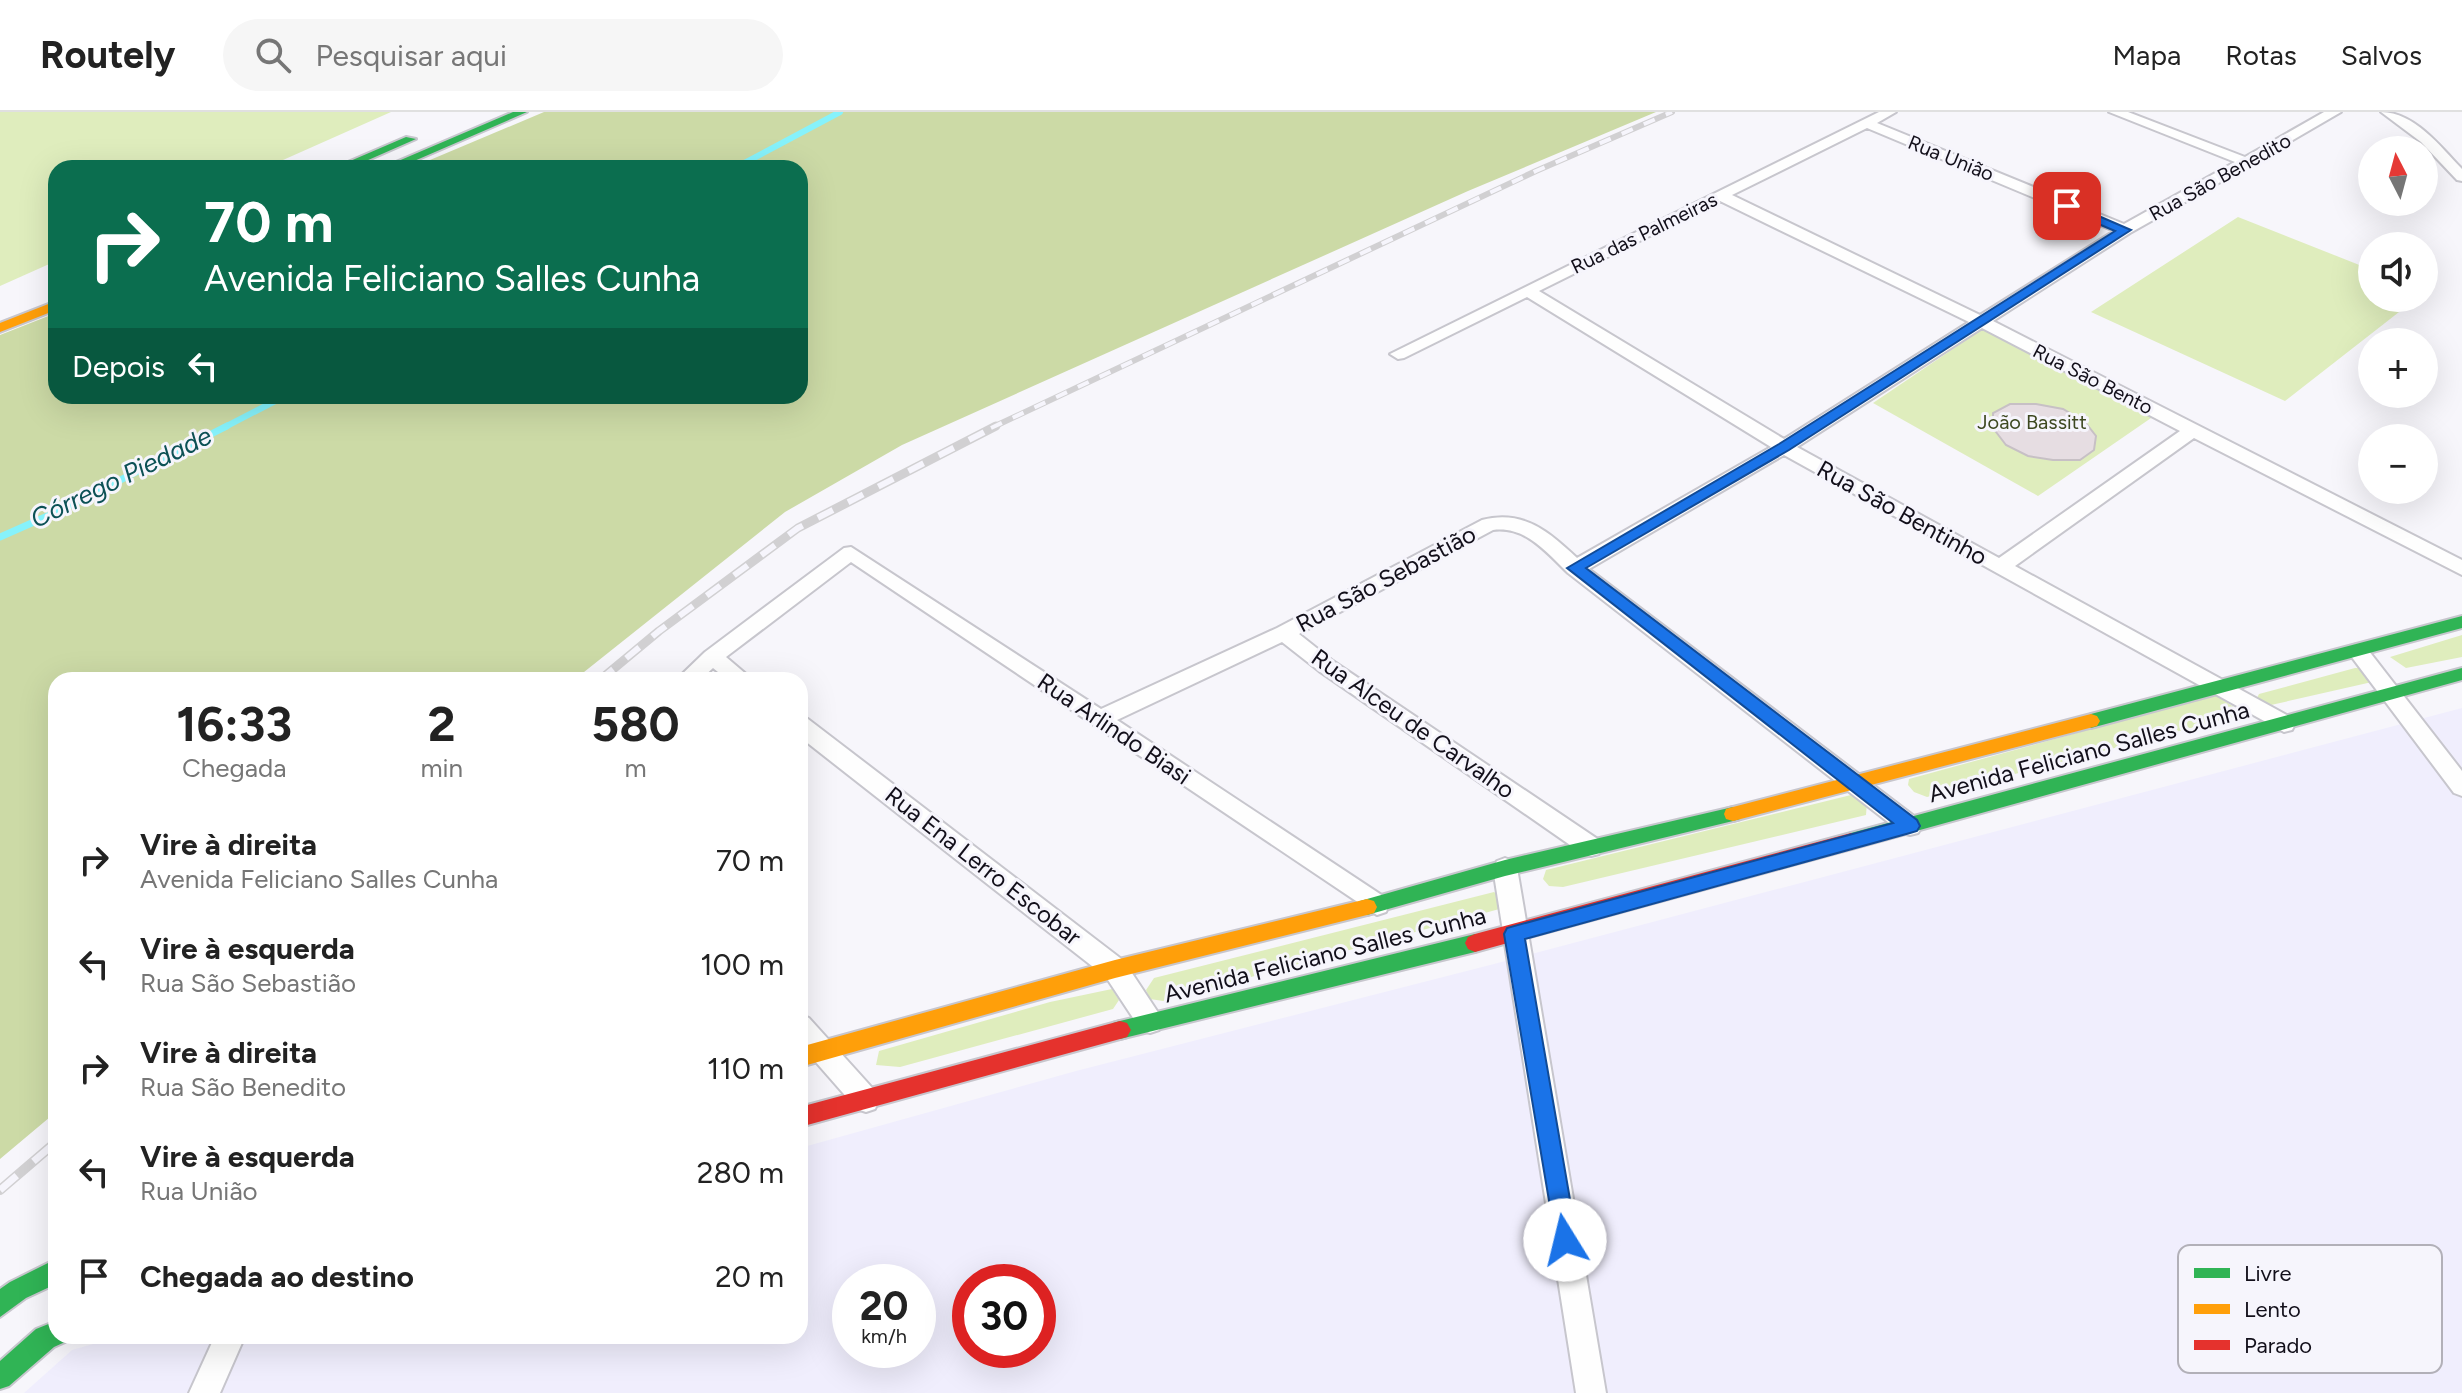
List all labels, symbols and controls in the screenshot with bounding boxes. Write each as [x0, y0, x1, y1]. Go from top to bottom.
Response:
search box [223, 19, 783, 91]
text: Routely [40, 32, 175, 78]
icon: search [251, 33, 295, 77]
text: Pesquisar aqui [315, 37, 507, 74]
text: Mapa [2112, 38, 2181, 72]
text: Rotas [2225, 38, 2297, 72]
text: Salvos [2341, 38, 2422, 72]
street label: Rua São Benedito [2145, 128, 2295, 226]
street label: Rua União [1905, 130, 1997, 186]
north arrow [2358, 136, 2438, 216]
map controls [2358, 136, 2438, 504]
pin [2033, 172, 2101, 240]
icon: arrive [2045, 184, 2089, 228]
street label: Rua das Palmeiras [1567, 187, 1721, 279]
text: 70 m [204, 189, 334, 256]
icon: right [72, 192, 176, 296]
button: sound [2358, 232, 2438, 312]
text: Avenida Feliciano Salles Cunha [204, 257, 700, 300]
button: + [2358, 328, 2438, 408]
street label: Rua São Bento [2029, 339, 2157, 419]
icon: left [181, 344, 225, 388]
text: Depois [72, 348, 165, 385]
park label: João Bassitt [1977, 410, 2087, 434]
water label: Córrego Piedade [25, 419, 217, 535]
button: − [2358, 424, 2438, 504]
street label: Rua São Bentinho [1812, 454, 1992, 571]
street label: Rua São Sebastião [1291, 519, 1481, 638]
street label: Rua Alceu de Carvalho [1306, 643, 1520, 805]
street label: Rua Arlindo Biasi [1032, 667, 1196, 790]
text: 16:33 [176, 695, 292, 753]
text: 2 [428, 695, 456, 753]
text: 580 [591, 695, 680, 753]
street label: Avenida Feliciano Salles Cunha [1925, 695, 2252, 808]
text: Chegada [182, 752, 286, 784]
text: min [420, 752, 463, 784]
text: m [624, 752, 647, 784]
street label: Rua Ena Lerro Escobar [880, 780, 1087, 951]
text: Vire à direita [140, 826, 317, 863]
icon: right [72, 838, 116, 882]
text: 70 m [716, 842, 784, 879]
text: Avenida Feliciano Salles Cunha [140, 863, 498, 895]
street label: Avenida Feliciano Salles Cunha [1161, 900, 1489, 1009]
text: Vire à esquerda [140, 930, 355, 967]
icon: left [72, 942, 116, 986]
text: 100 m [700, 946, 784, 983]
text: Rua São Sebastião [140, 967, 356, 999]
text: Vire à direita [140, 1034, 317, 1071]
icon: right [72, 1046, 116, 1090]
text: 110 m [707, 1050, 784, 1087]
text: Rua São Benedito [140, 1071, 346, 1103]
text: Vire à esquerda [140, 1138, 355, 1175]
icon: left [72, 1150, 116, 1194]
text: 280 m [697, 1154, 784, 1191]
text: Rua União [140, 1175, 258, 1207]
position arrow [1523, 1198, 1607, 1282]
legend [2178, 1245, 2442, 1373]
icon: arrive [72, 1254, 116, 1298]
text: Chegada ao destino [140, 1258, 414, 1295]
text: 20 m [715, 1258, 784, 1295]
text: Livre [2244, 1260, 2291, 1287]
speed limit sign: 30 [952, 1264, 1056, 1368]
text: 20 [859, 1282, 909, 1330]
text: Lento [2244, 1296, 2301, 1323]
text: km/h [861, 1324, 907, 1348]
text: Parado [2244, 1332, 2312, 1359]

